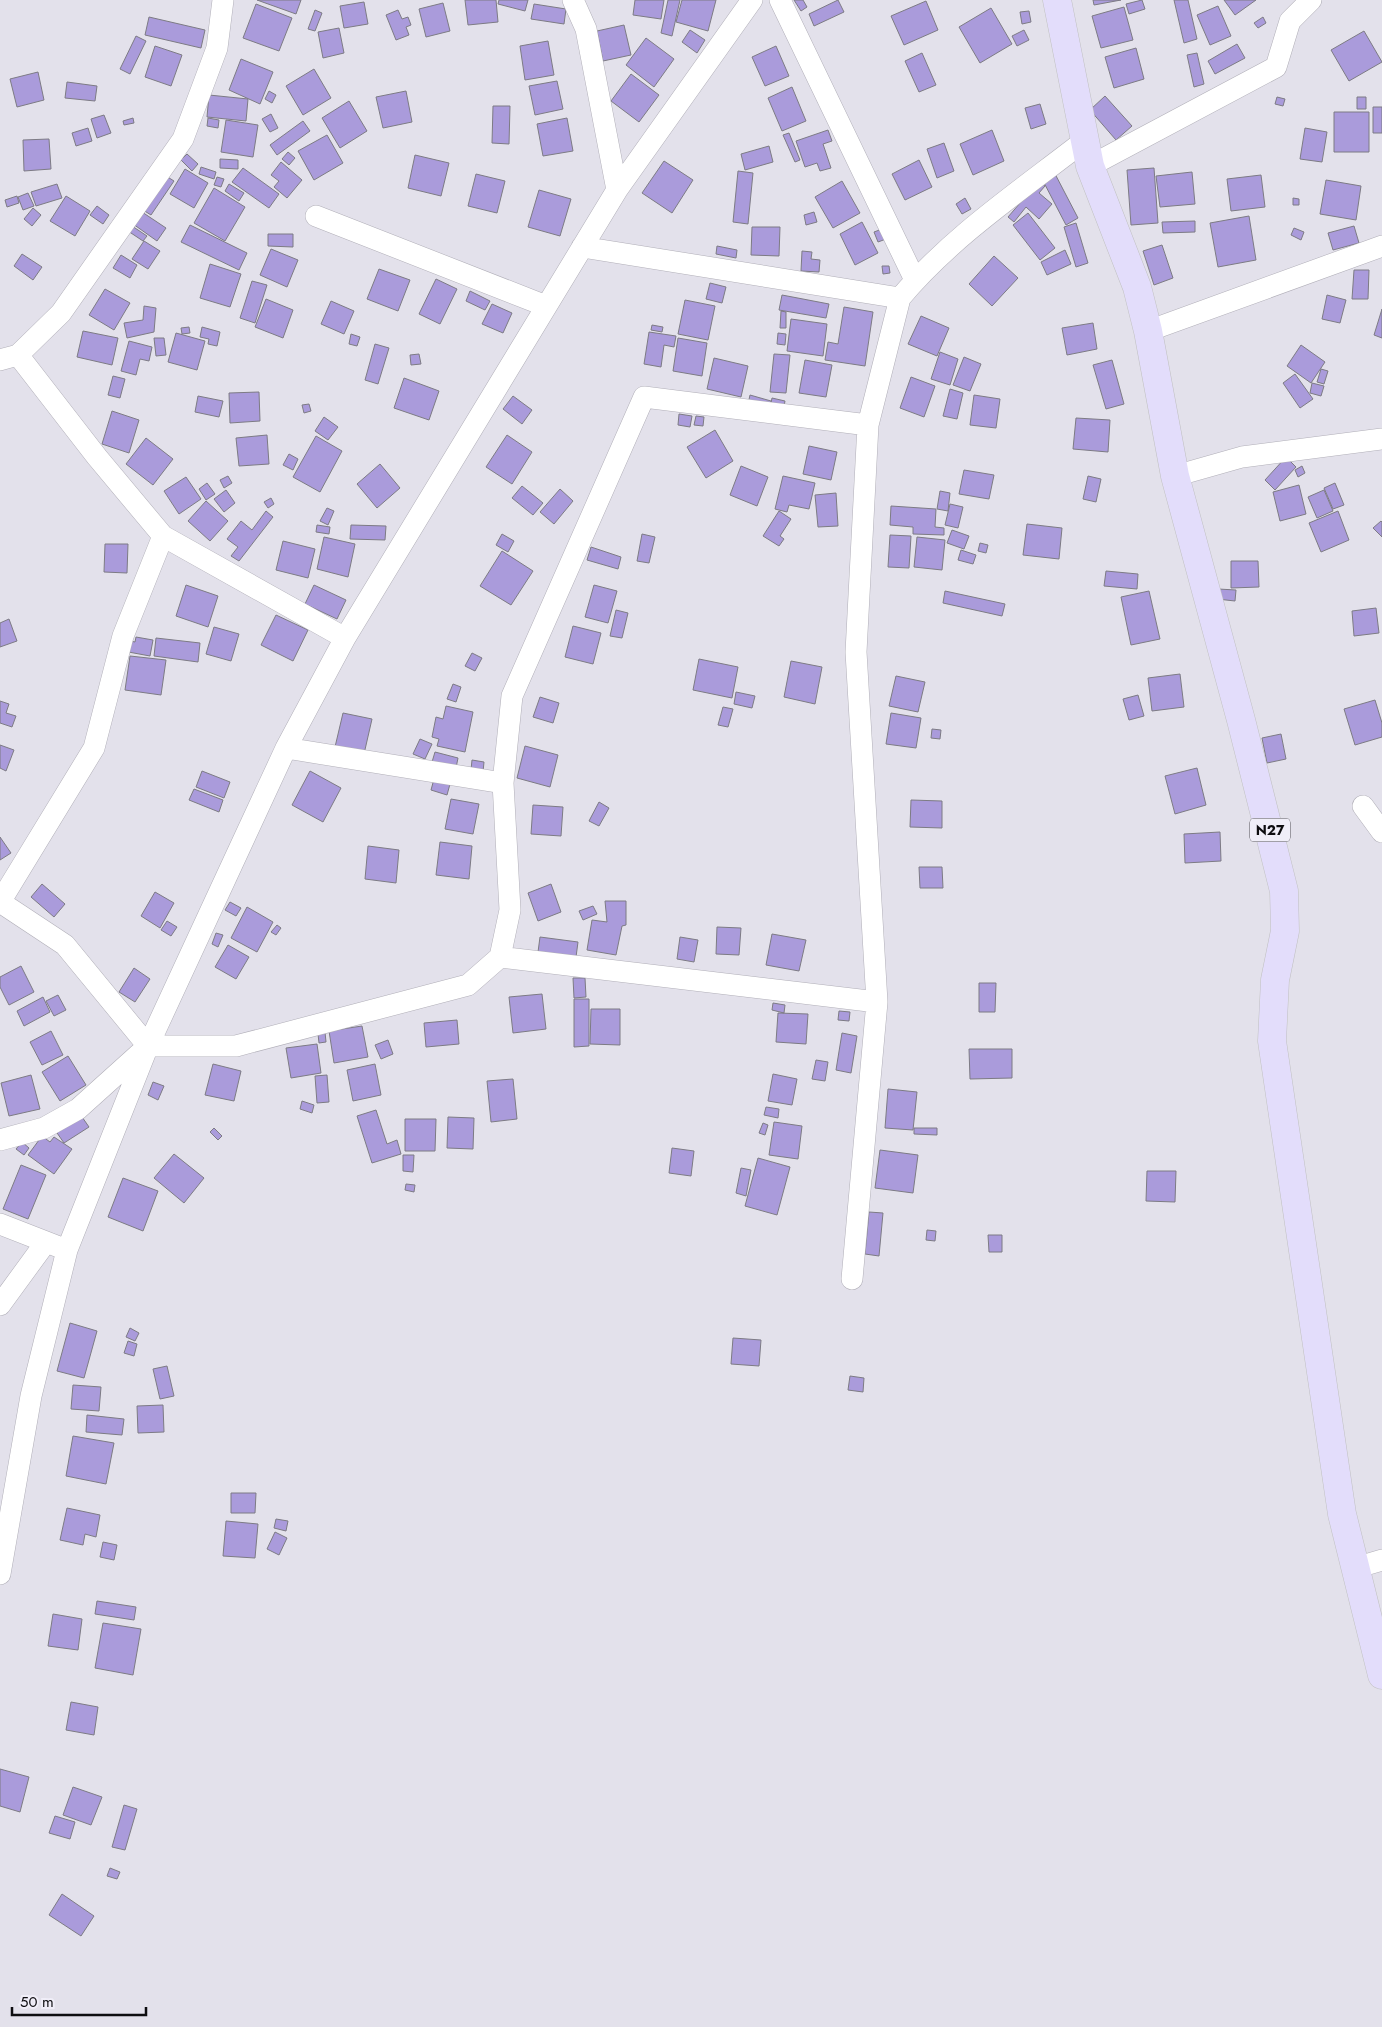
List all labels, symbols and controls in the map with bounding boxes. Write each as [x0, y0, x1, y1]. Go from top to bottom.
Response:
road number: N27 [1250, 818, 1290, 842]
scale bar [12, 1984, 146, 2016]
text: 50 m [20, 1991, 54, 2013]

